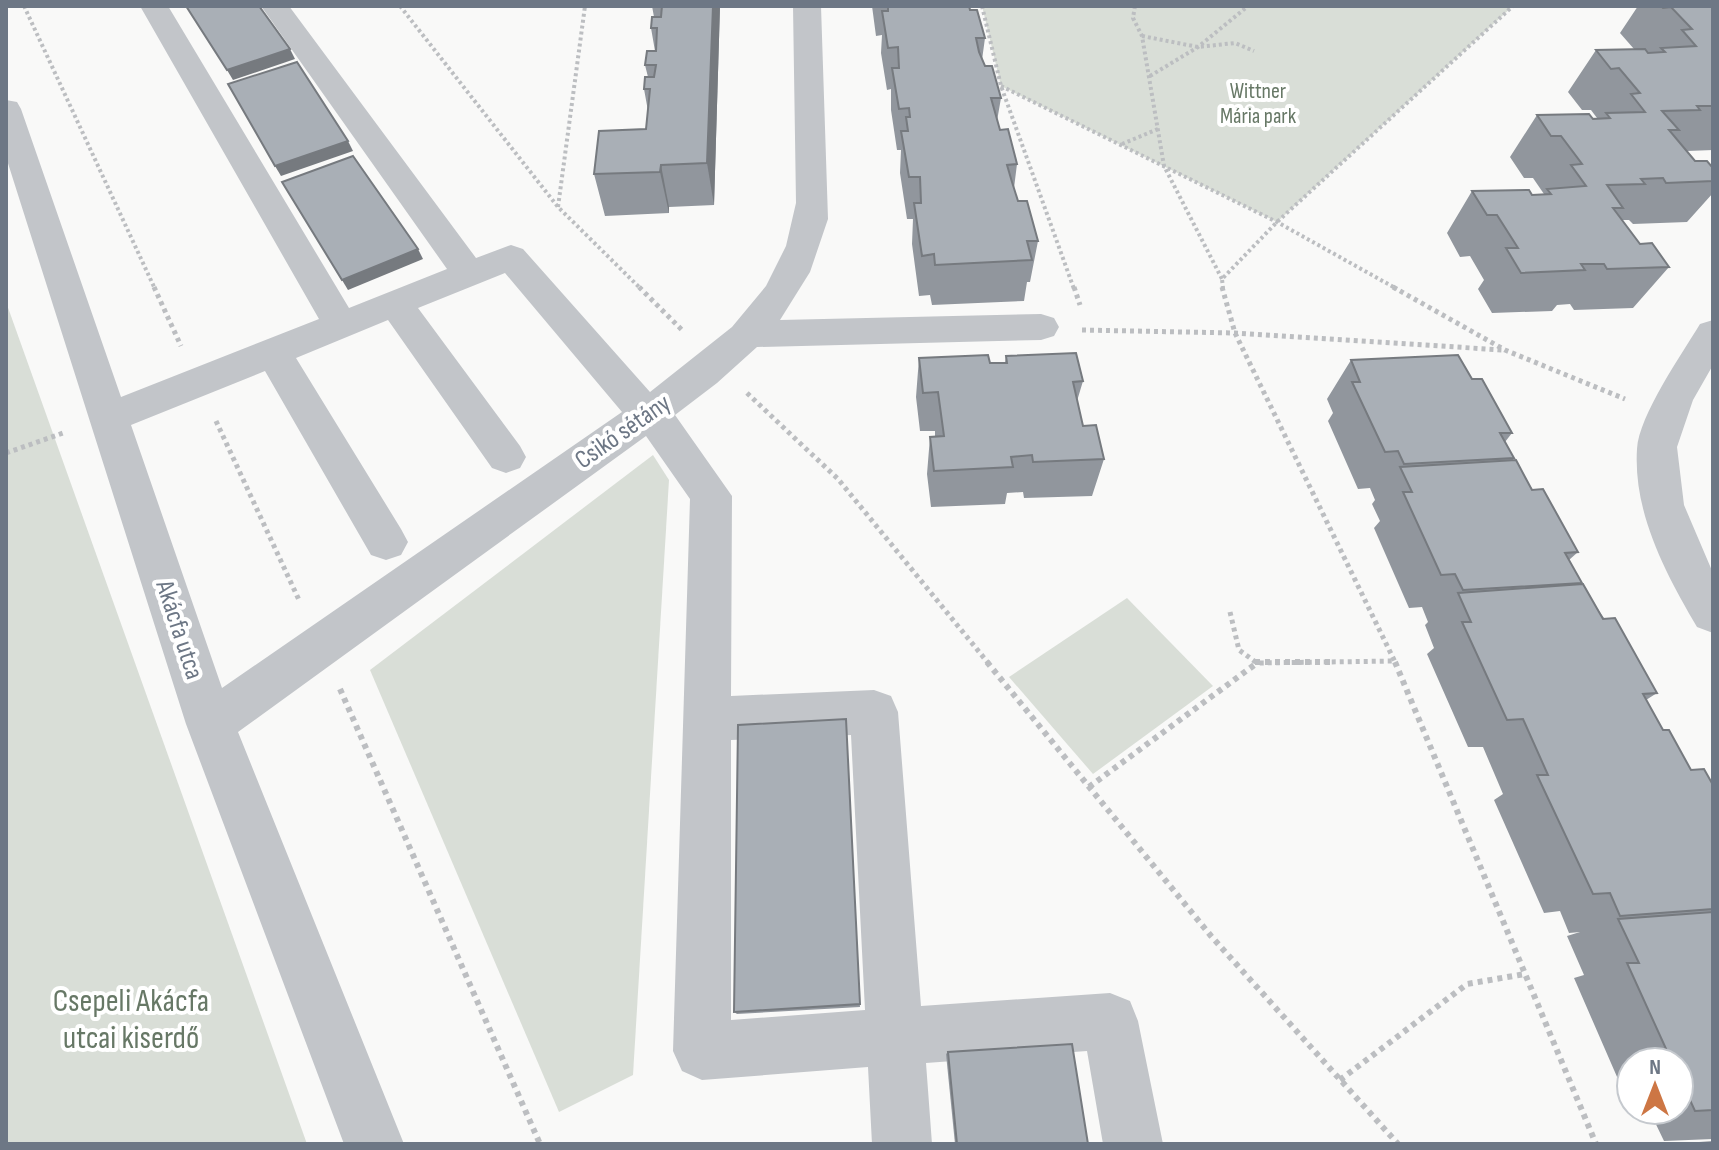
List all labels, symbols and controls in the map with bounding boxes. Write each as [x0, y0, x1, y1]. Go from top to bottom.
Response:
park label: Wittner Mária park [1220, 78, 1297, 130]
street label: Csikó sétány [569, 388, 677, 476]
street label: Akácfa utca [148, 576, 210, 683]
park label: Csepeli Akácfa utcai kiserdő [53, 982, 209, 1058]
north arrow [1615, 1046, 1695, 1126]
text: N [1649, 1054, 1661, 1081]

